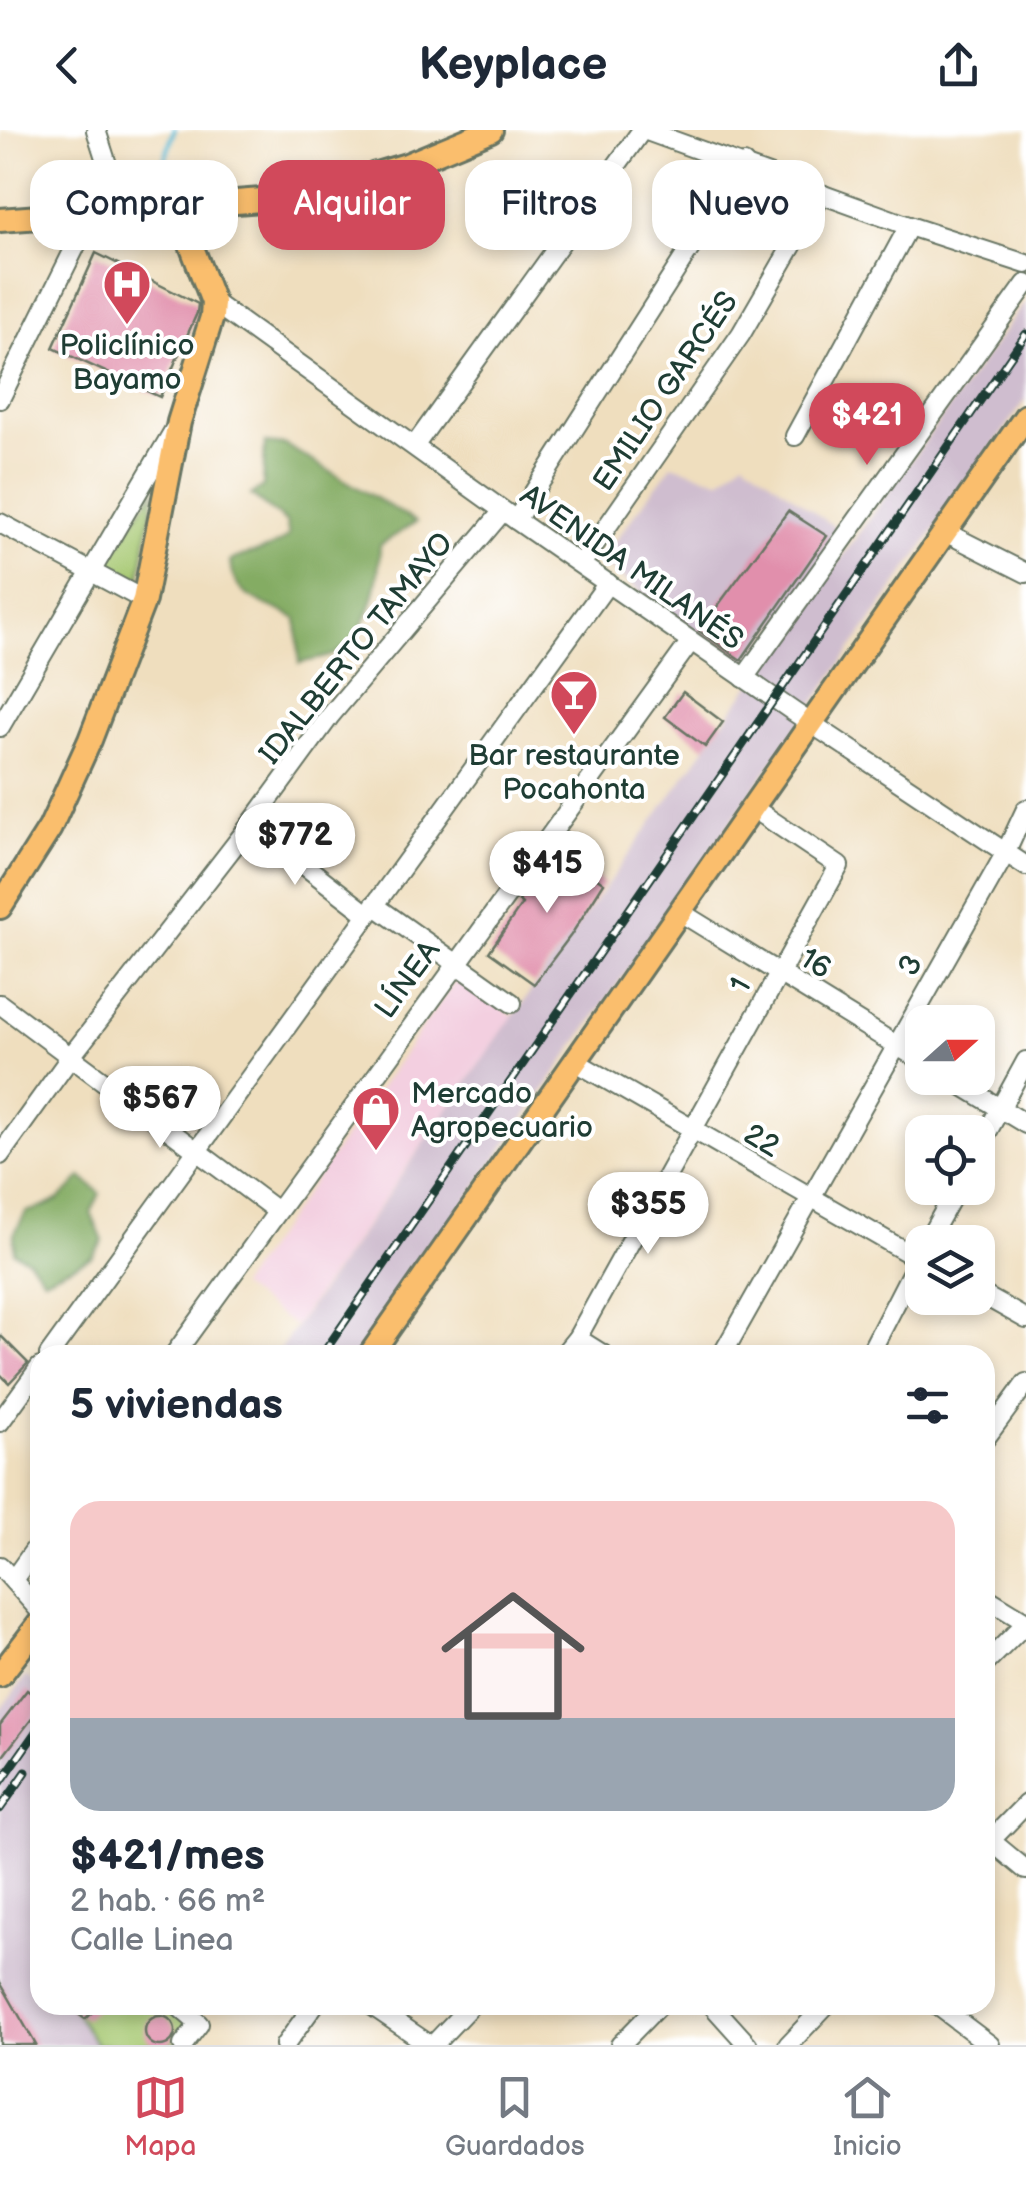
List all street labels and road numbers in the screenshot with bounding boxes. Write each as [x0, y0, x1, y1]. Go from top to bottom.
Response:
street label: EMILIO GARCÉS [585, 284, 746, 498]
street label: AVENIDA MILANÉS [513, 477, 750, 658]
street label: IDALBERTO TAMAYO [252, 526, 461, 772]
street label: LÍNEA [367, 933, 448, 1025]
street label: 16 [793, 941, 838, 987]
street label: 3 [891, 949, 931, 982]
street label: 1 [722, 972, 759, 999]
street label: 22 [737, 1116, 786, 1165]

